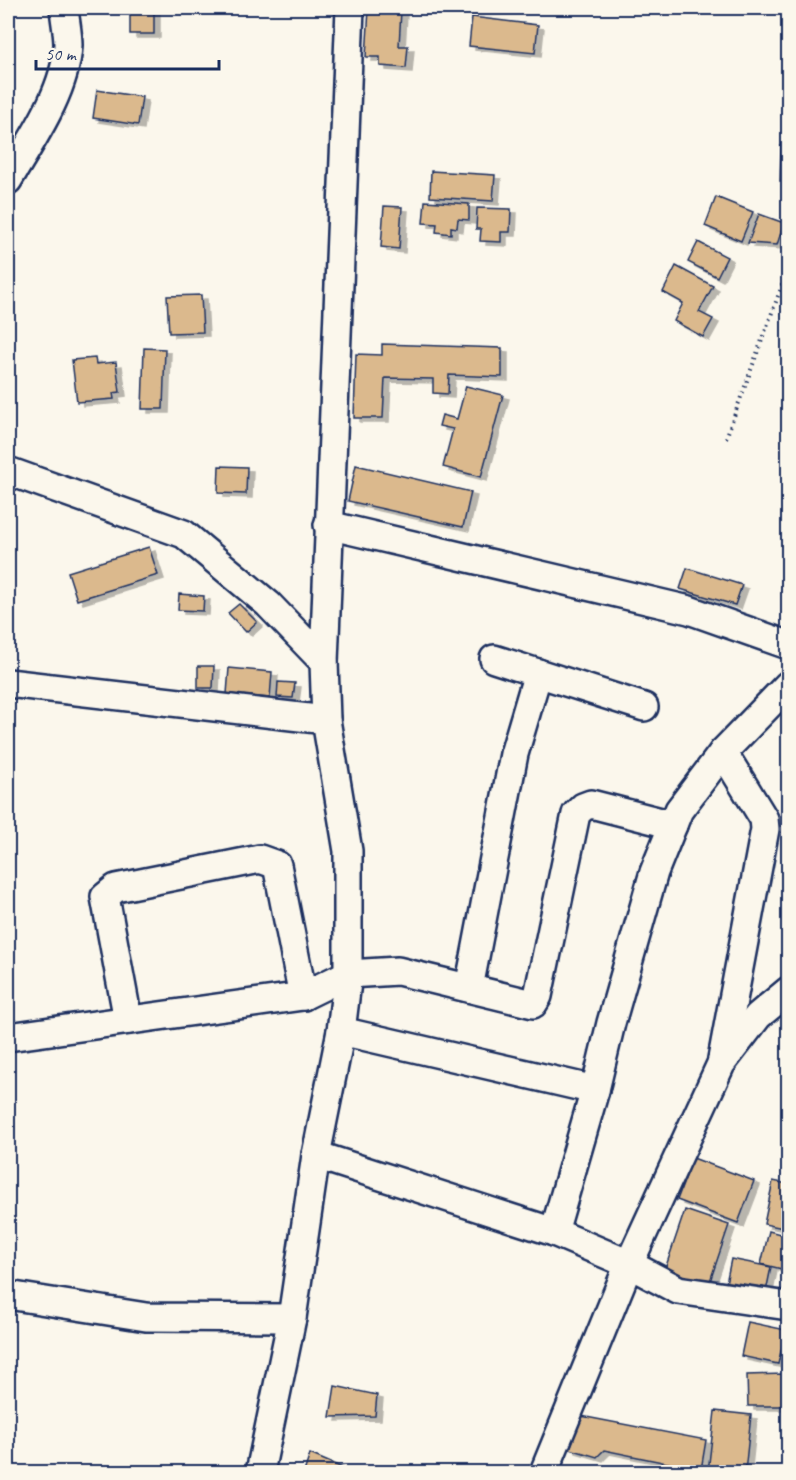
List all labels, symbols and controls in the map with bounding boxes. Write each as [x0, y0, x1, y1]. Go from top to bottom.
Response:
scale bar [36, 33, 219, 71]
text: 50 m [45, 43, 78, 65]

